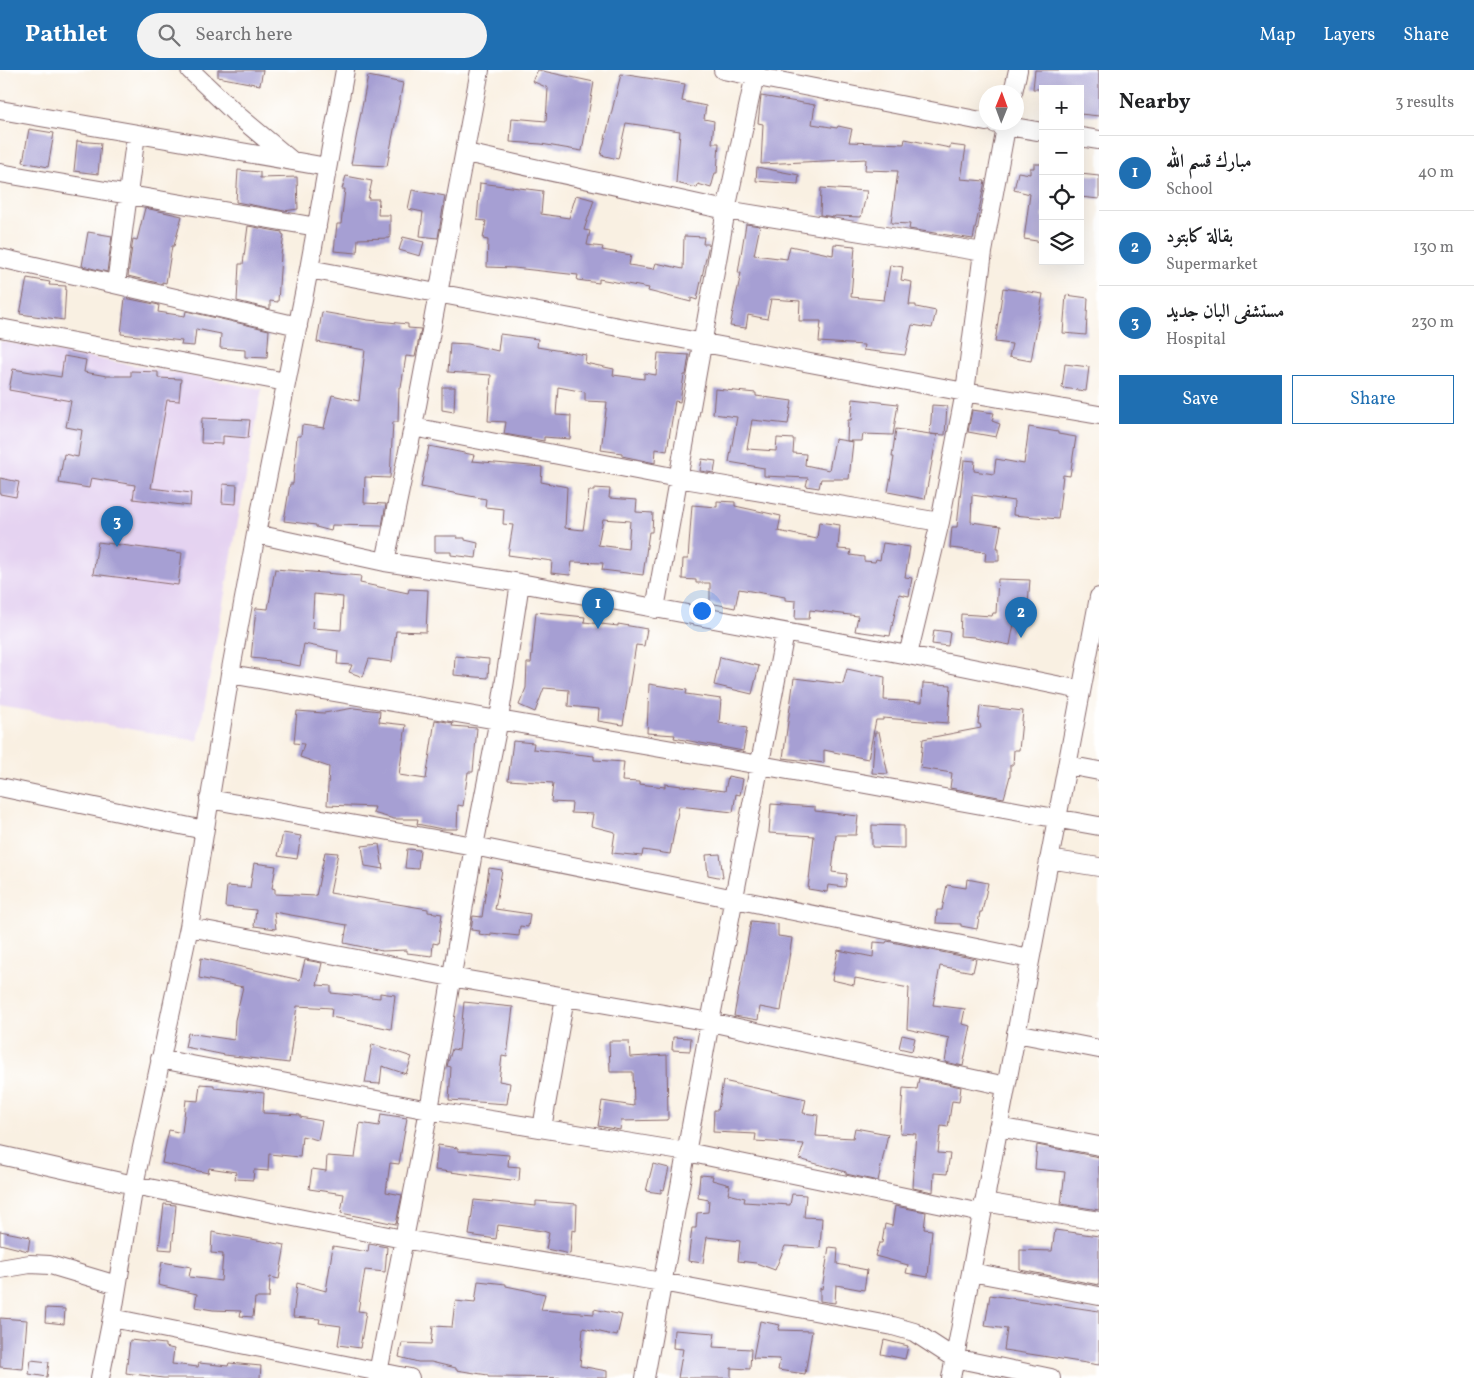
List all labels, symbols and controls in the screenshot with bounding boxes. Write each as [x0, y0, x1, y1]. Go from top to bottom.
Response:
search box [137, 13, 487, 58]
text: Pathlet [25, 18, 107, 52]
icon: search [155, 21, 183, 49]
text: Search here [195, 22, 293, 48]
text: Map [1259, 23, 1295, 48]
text: Layers [1323, 23, 1375, 48]
text: Share [1403, 23, 1449, 48]
north arrow [979, 85, 1024, 130]
map controls [1039, 85, 1084, 265]
button: + [1039, 85, 1084, 130]
text: Nearby [1119, 88, 1190, 117]
text: 3 results [1395, 92, 1454, 114]
button: − [1039, 130, 1084, 175]
text: مبارك قسم الله [1166, 149, 1252, 175]
text: 1 [1132, 162, 1138, 184]
text: 40 m [1418, 162, 1454, 184]
button: locate [1039, 175, 1084, 220]
text: School [1166, 179, 1213, 201]
button: layers [1039, 220, 1084, 265]
text: بقالة كابتود [1166, 224, 1233, 250]
text: 2 [1131, 237, 1139, 259]
text: 130 m [1413, 237, 1454, 259]
text: Supermarket [1166, 254, 1258, 276]
text: مستشفى البان جديد [1166, 299, 1284, 325]
text: 3 [1131, 312, 1139, 334]
text: 230 m [1411, 312, 1454, 334]
text: Hospital [1166, 329, 1226, 351]
button: Save [1119, 375, 1282, 424]
button: Share [1292, 375, 1454, 424]
pin: 3 [101, 506, 133, 547]
pin: 1 [582, 588, 614, 629]
pin: 2 [1005, 597, 1037, 638]
your location [689, 598, 715, 624]

